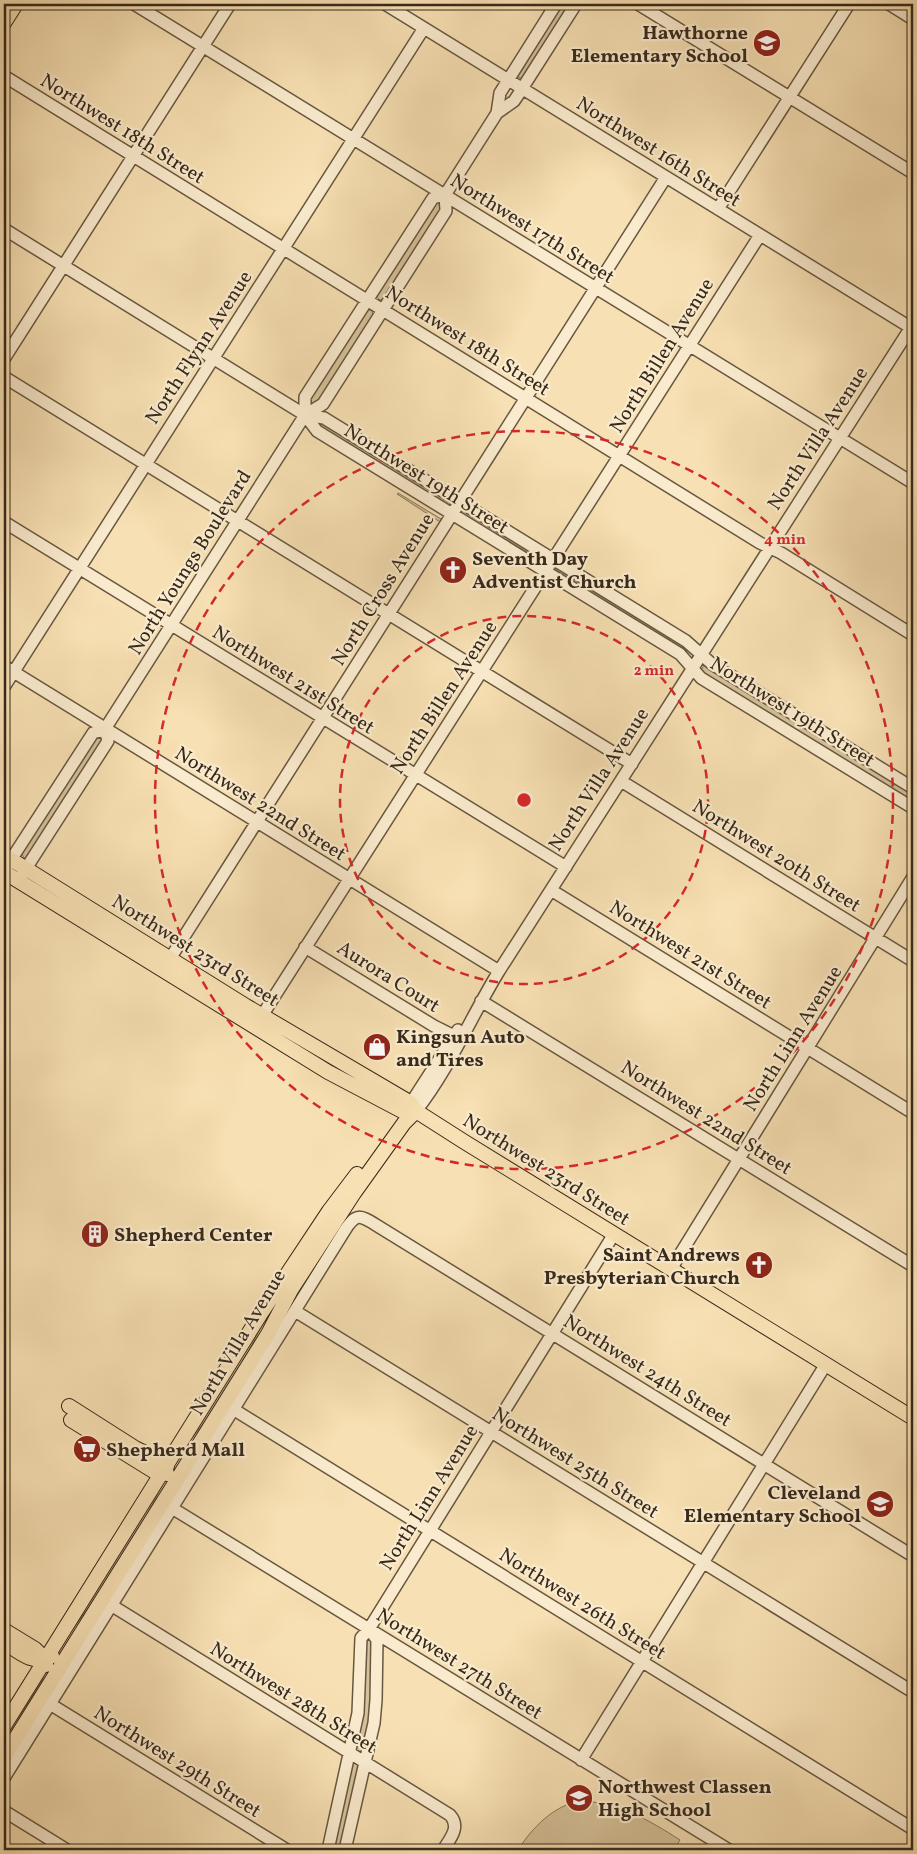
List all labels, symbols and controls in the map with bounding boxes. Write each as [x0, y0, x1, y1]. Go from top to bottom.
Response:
place label: Hawthorne Elementary School [571, 20, 748, 71]
school or university icon: Hawthorne Elementary School [752, 28, 782, 58]
street label: Northwest 18th Street [34, 68, 210, 192]
street label: Northwest 16th Street [570, 91, 746, 215]
street label: Northwest 17th Street [444, 168, 620, 292]
street label: North Flynn Avenue [139, 266, 260, 430]
street label: North Billen Avenue [604, 273, 722, 439]
street label: Northwest 18th Street [379, 280, 555, 404]
street label: North Villa Avenue [762, 362, 876, 516]
street label: Northwest 19th Street [338, 418, 514, 542]
street label: North Youngs Boulevard [122, 465, 259, 661]
street label: North Cross Avenue [325, 508, 442, 672]
text: 4 min [764, 530, 806, 551]
place label: Seventh Day Adventist Church [472, 546, 637, 597]
church icon: Seventh Day Adventist Church [438, 555, 468, 585]
street label: North Billen Avenue [384, 616, 505, 780]
street label: Northwest 21st Street [206, 619, 380, 742]
street label: Northwest 19th Street [704, 651, 880, 775]
text: 2 min [634, 661, 674, 682]
street label: North Villa Avenue [543, 703, 657, 857]
street label: Northwest 22nd Street [169, 741, 351, 869]
centre of rings [515, 791, 533, 809]
street label: Northwest 20th Street [686, 793, 866, 920]
street label: Northwest 23rd Street [106, 889, 284, 1015]
street label: Northwest 21st Street [603, 894, 777, 1017]
street label: Aurora Court [331, 935, 445, 1020]
street label: North Linn Avenue [737, 961, 850, 1117]
place label: Kingsun Auto and Tires [396, 1024, 525, 1075]
shop icon: Kingsun Auto and Tires [362, 1032, 392, 1062]
street label: Northwest 22nd Street [615, 1055, 797, 1183]
street label: Northwest 23rd Street [457, 1108, 635, 1234]
building icon: Shepherd Center [80, 1219, 110, 1249]
place label: Shepherd Center [114, 1222, 273, 1250]
place label: Saint Andrews Presbyterian Church [544, 1242, 740, 1293]
church icon: Saint Andrews Presbyterian Church [744, 1250, 774, 1280]
street label: North Villa Avenue [184, 1265, 294, 1422]
street label: Northwest 24th Street [557, 1308, 737, 1435]
street label: Northwest 25th Street [486, 1401, 664, 1526]
street label: North Linn Avenue [373, 1420, 486, 1576]
supermarket icon: Shepherd Mall [72, 1434, 102, 1464]
place label: Shepherd Mall [106, 1437, 245, 1465]
place label: Cleveland Elementary School [684, 1480, 861, 1531]
school or university icon: Cleveland Elementary School [865, 1489, 895, 1519]
street label: Northwest 26th Street [493, 1542, 671, 1668]
street label: Northwest 27th Street [370, 1602, 548, 1727]
street label: Northwest 28th Street [204, 1636, 382, 1762]
street label: Northwest 29th Street [88, 1700, 266, 1826]
place label: Northwest Classen High School [598, 1774, 772, 1825]
school or university icon: Northwest Classen High School [564, 1783, 594, 1813]

